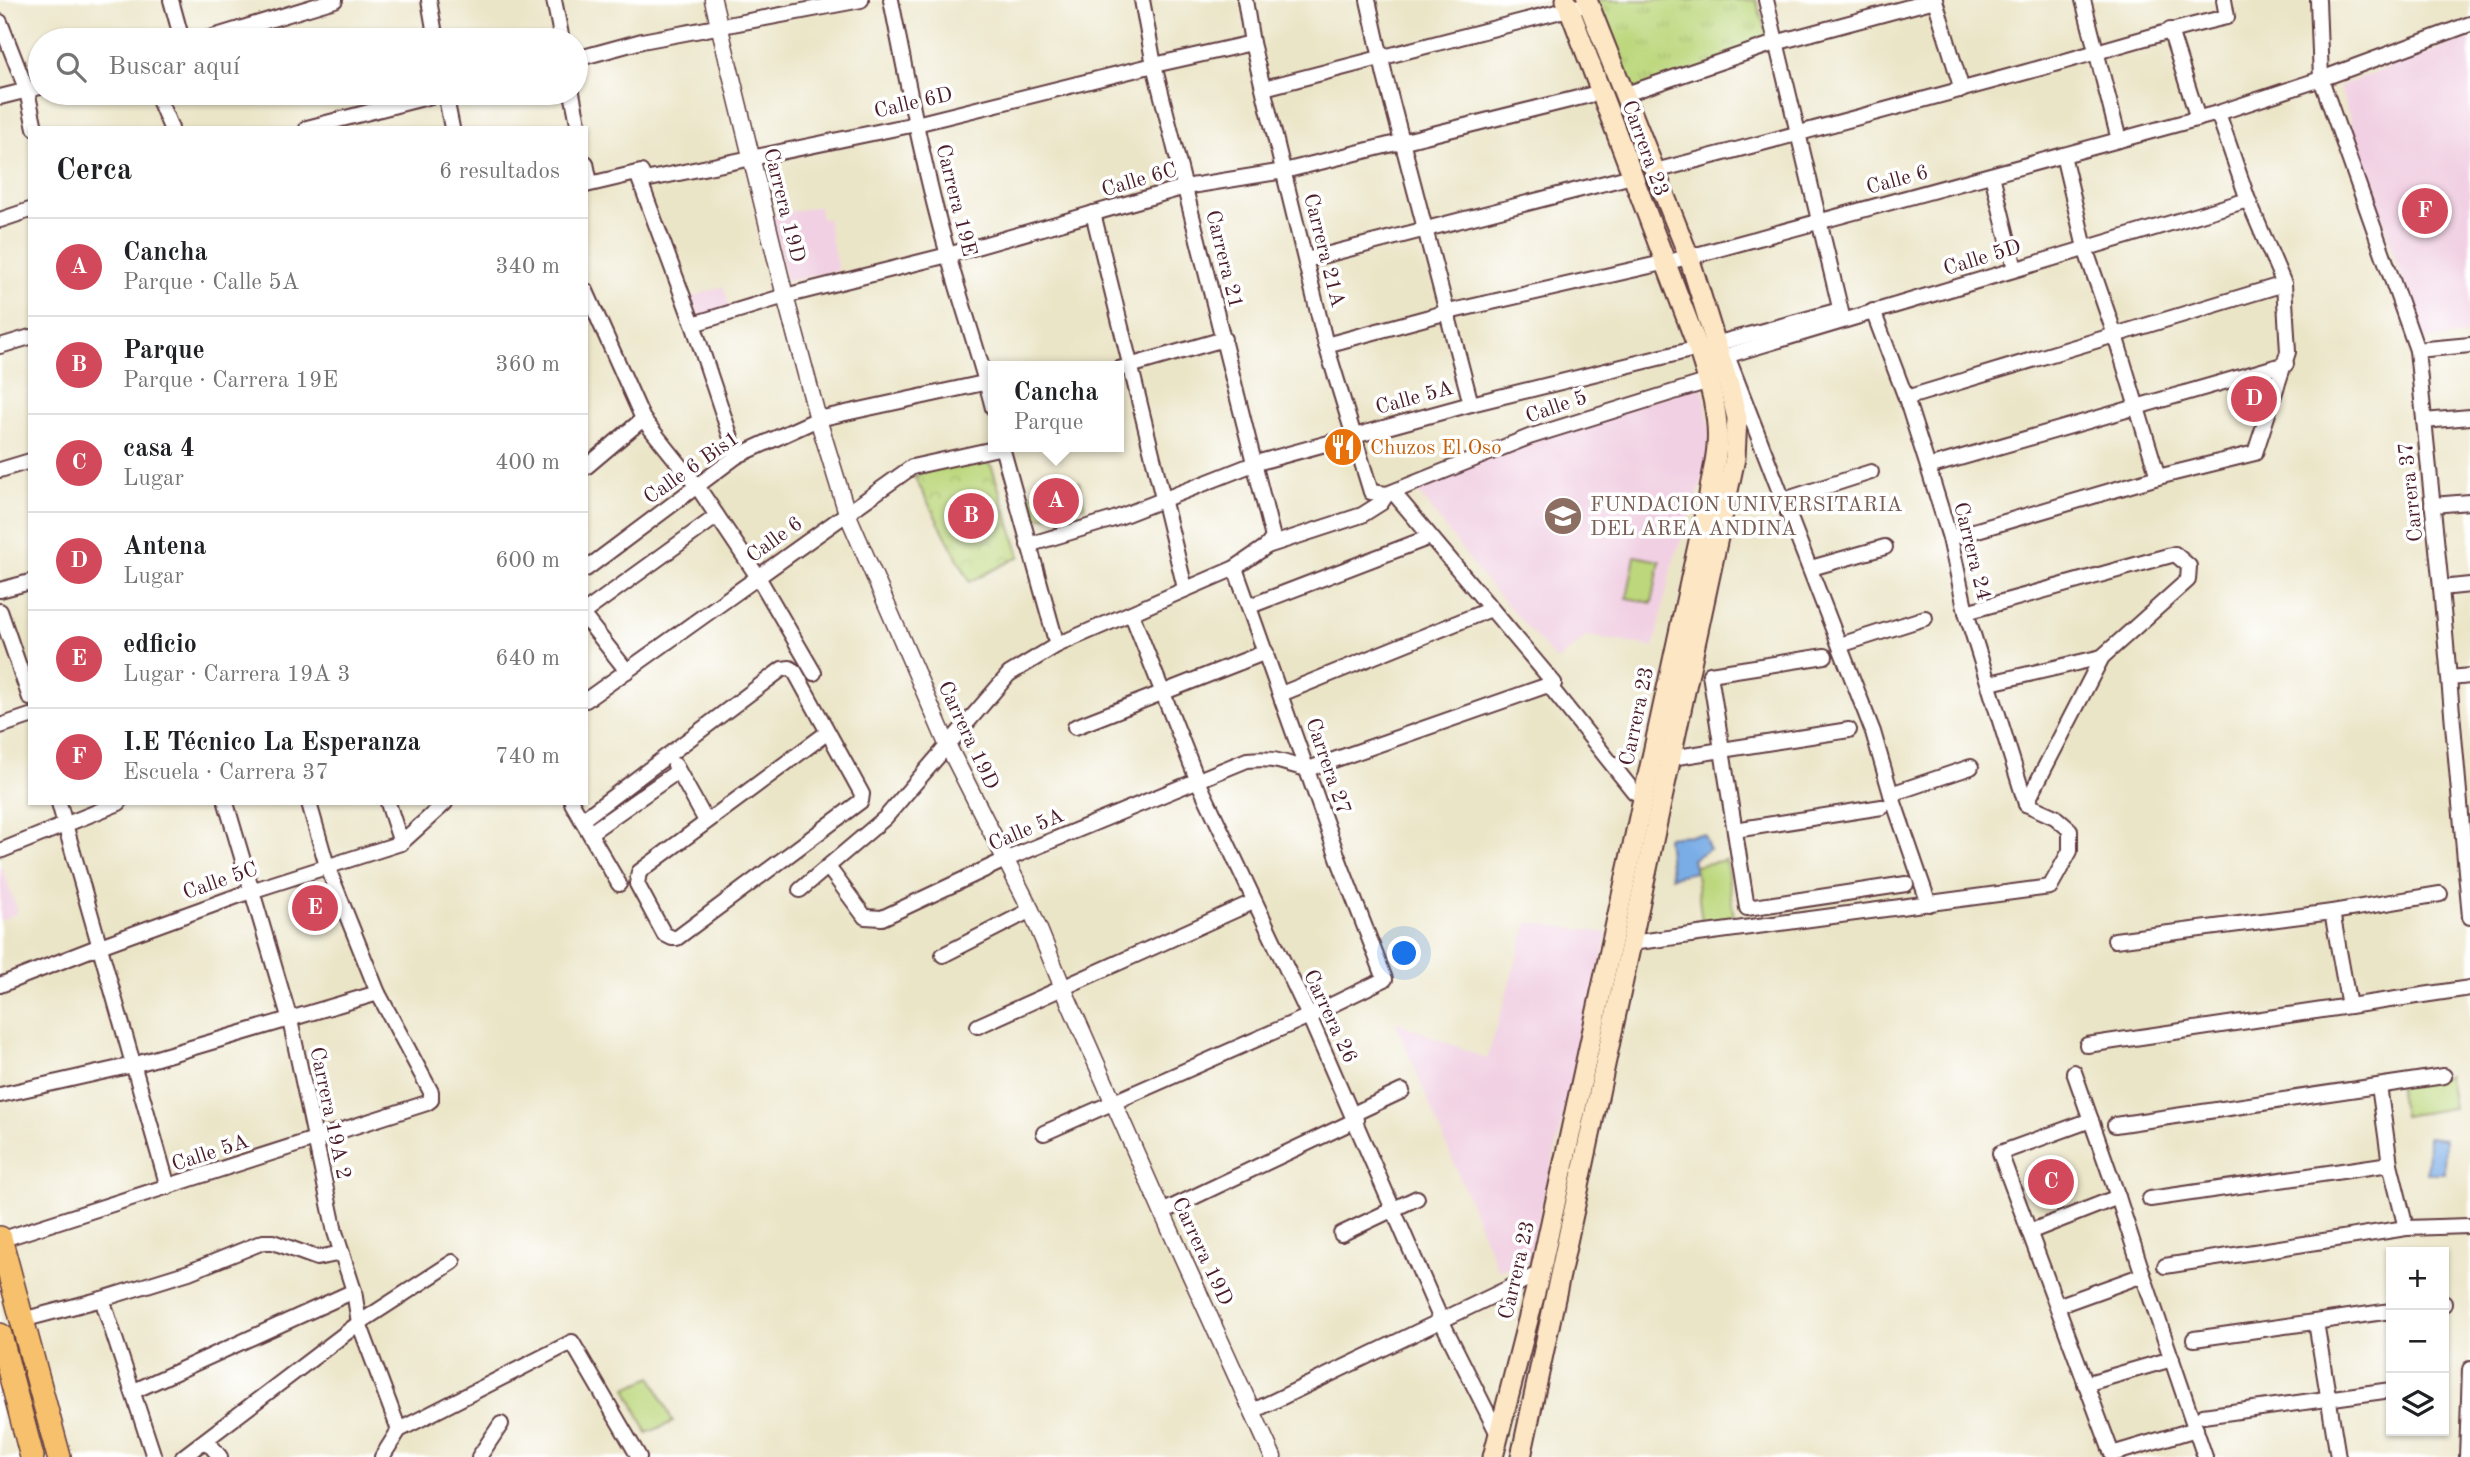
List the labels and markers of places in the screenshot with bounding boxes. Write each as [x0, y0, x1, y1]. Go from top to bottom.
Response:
pin: F [2402, 185, 2448, 237]
pin: D [2231, 373, 2277, 425]
restaurant icon: Chuzos El Oso [1322, 426, 1364, 468]
place label: Chuzos El Oso [1370, 438, 1502, 459]
pin: A [1033, 475, 1079, 527]
pin: B [948, 490, 994, 542]
school or university icon: FUNDACION UNIVERSITARIA DEL AREA ANDINA [1542, 495, 1584, 537]
place label: FUNDACION UNIVERSITARIA DEL AREA ANDINA [1590, 495, 1902, 540]
pin: E [292, 882, 338, 934]
pin: C [2028, 1156, 2074, 1208]

